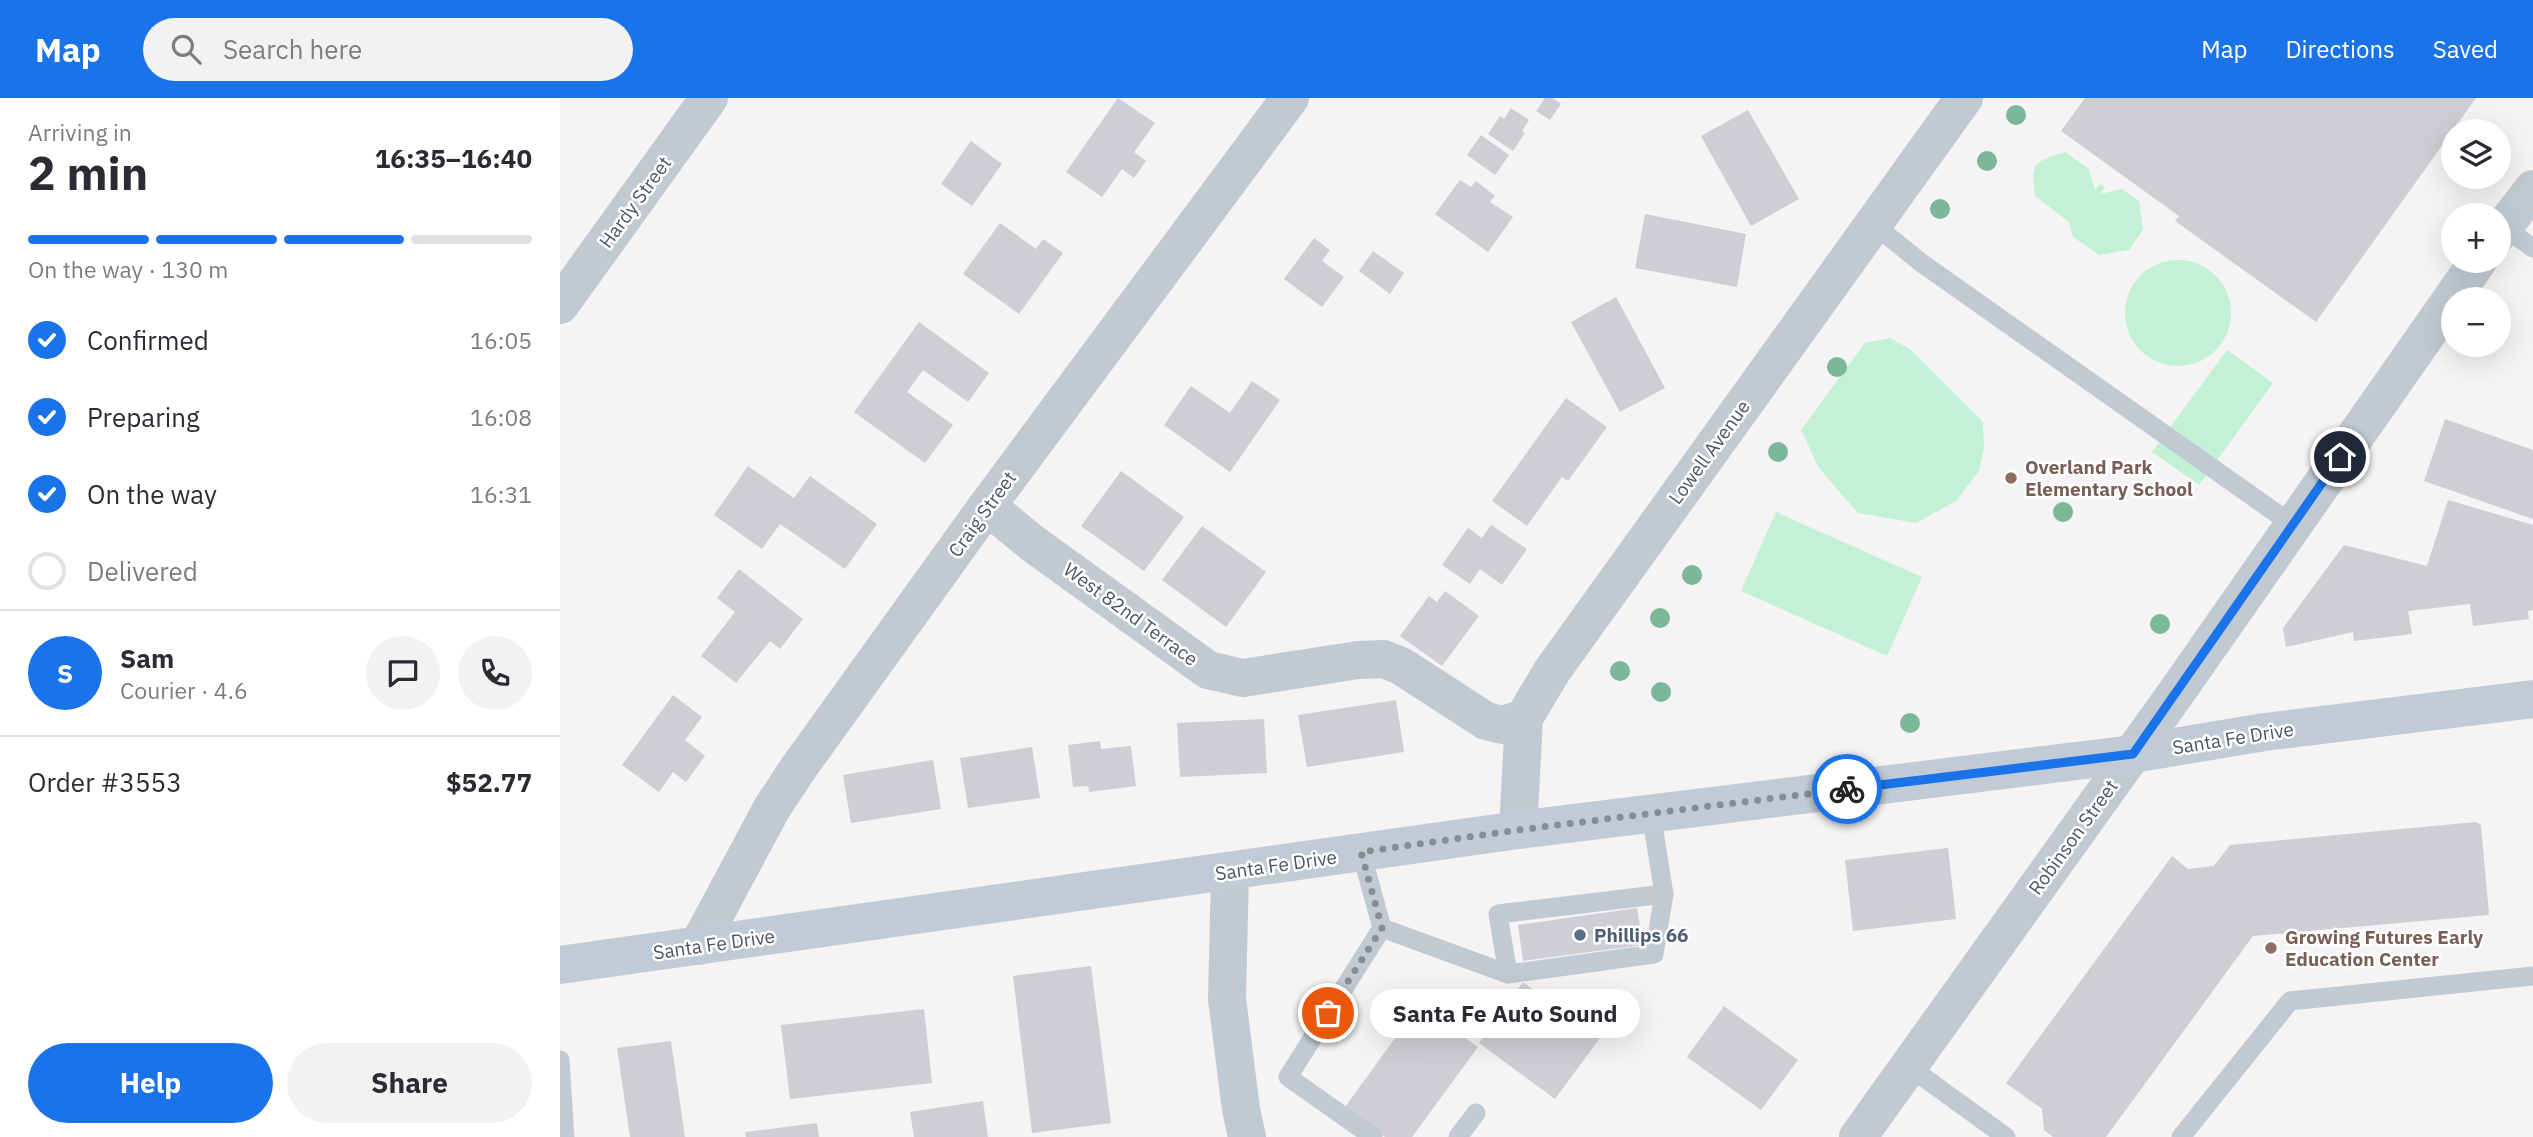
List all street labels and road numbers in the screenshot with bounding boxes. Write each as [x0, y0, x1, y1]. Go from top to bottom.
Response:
street label: Hardy Street [594, 151, 676, 253]
street label: Lowell Avenue [1663, 395, 1755, 509]
street label: Craig Street [943, 466, 1021, 562]
street label: West 82nd Terrace [1059, 557, 1203, 671]
street label: Santa Fe Drive [2171, 717, 2295, 759]
street label: Robinson Street [2023, 775, 2123, 899]
street label: Santa Fe Drive [1214, 845, 1338, 885]
street label: Santa Fe Drive [652, 924, 776, 964]

